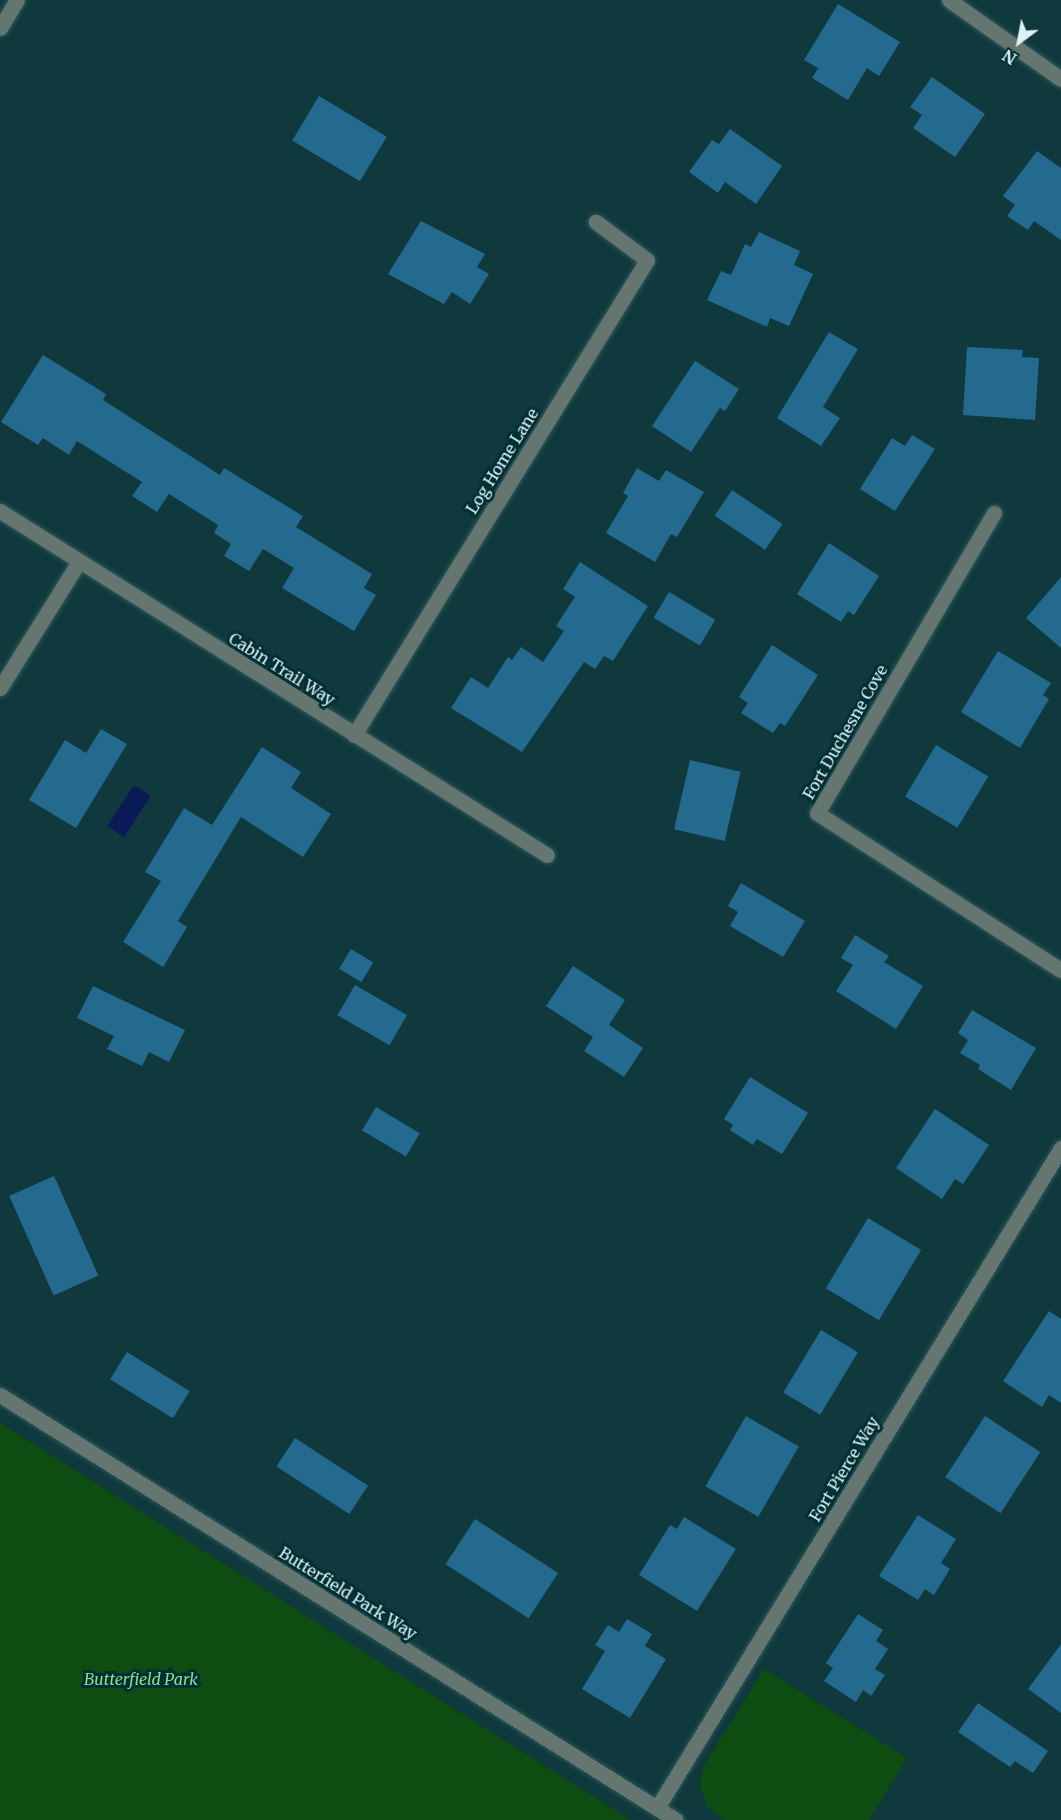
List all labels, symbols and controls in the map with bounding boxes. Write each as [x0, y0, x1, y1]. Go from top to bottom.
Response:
north arrow [989, 12, 1049, 72]
text: N [999, 45, 1020, 69]
street label: Log Home Lane [462, 405, 542, 517]
street label: Cabin Trail Way [225, 629, 339, 709]
street label: Fort Duchesne Cove [799, 661, 891, 803]
street label: Fort Pierce Way [805, 1413, 883, 1525]
street label: Butterfield Park Way [276, 1543, 420, 1643]
park label: Butterfield Park [84, 1669, 198, 1689]

